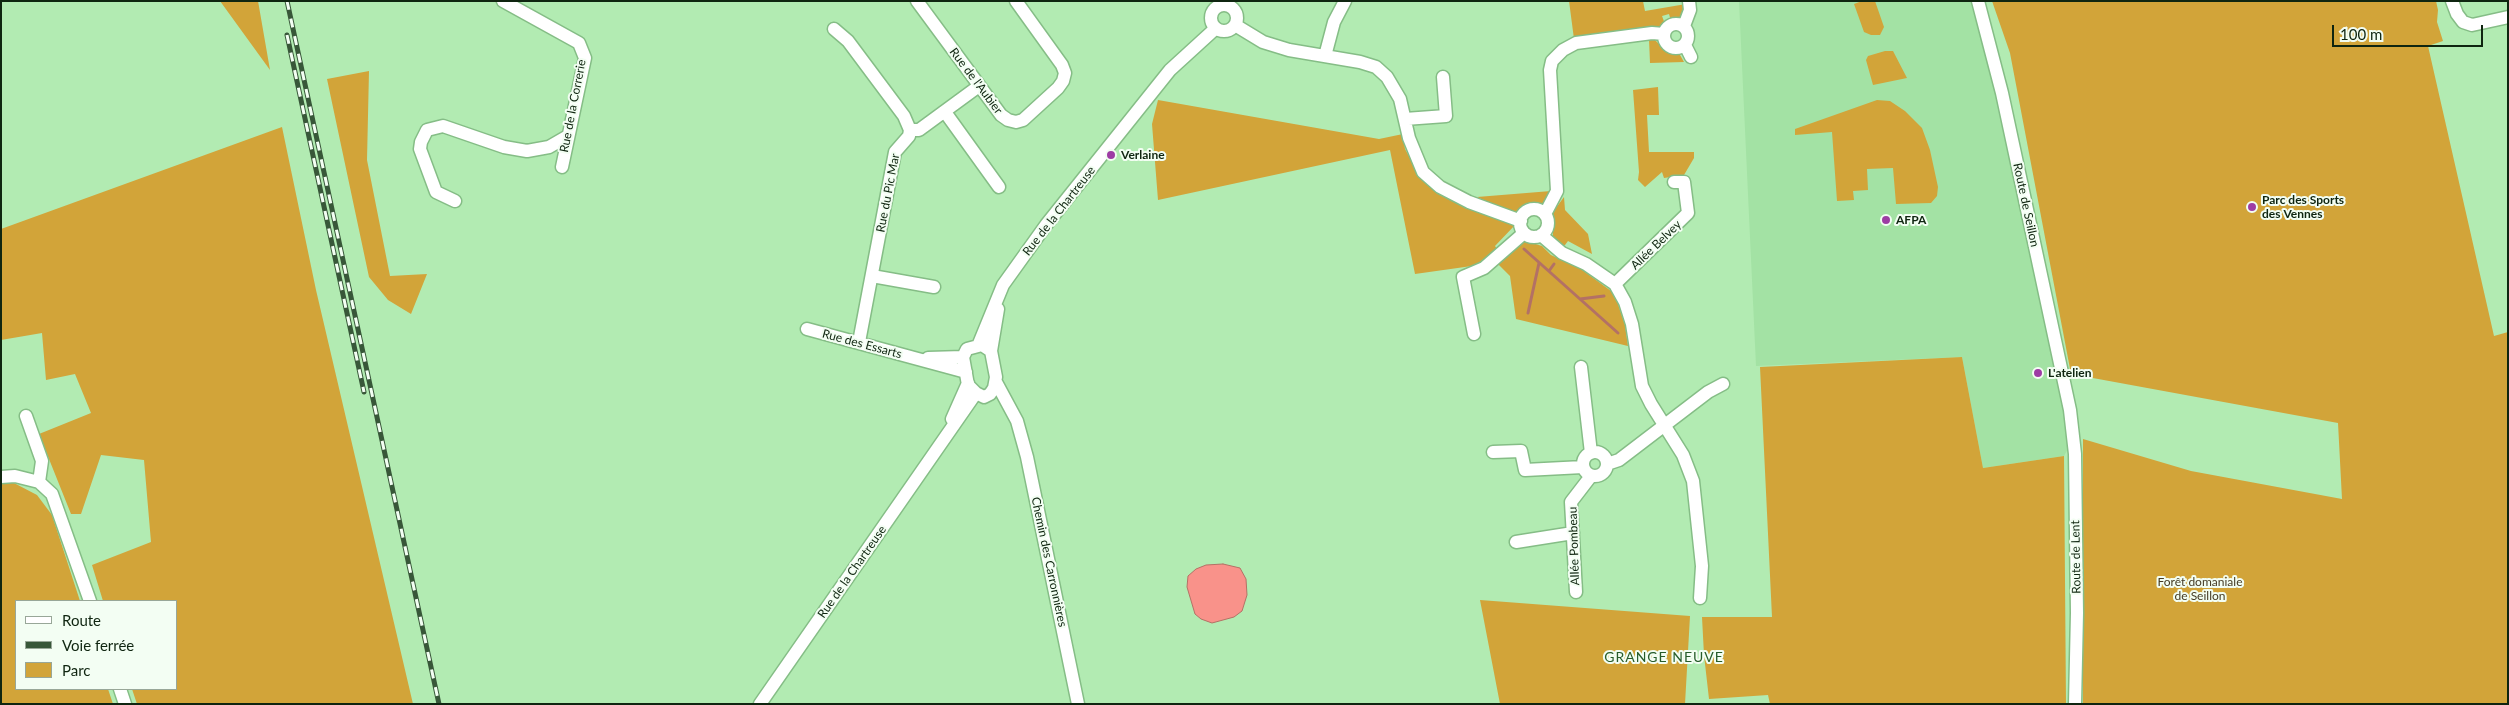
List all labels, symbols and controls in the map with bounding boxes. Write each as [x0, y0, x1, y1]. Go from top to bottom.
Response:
scale bar [2334, 15, 2485, 47]
text: 100 m [2340, 25, 2382, 43]
street label: Rue de l'Aubier [946, 45, 1006, 117]
street label: Rue de la Correrie [557, 58, 589, 154]
place label: Verlaine [1121, 148, 1165, 162]
marker: Verlaine [1105, 149, 1117, 161]
street label: Rue du Pic Mar [873, 152, 903, 234]
street label: Route de Seillon [2010, 162, 2042, 248]
street label: Rue de la Chartreuse [1020, 163, 1098, 259]
place label: Parc des Sports des Vennes [2262, 193, 2344, 221]
marker: Parc des Sports des Vennes [2246, 201, 2258, 213]
place label: AFPA [1896, 213, 1926, 227]
marker: AFPA [1880, 214, 1892, 226]
street label: Allée Belvey [1628, 217, 1684, 273]
street label: Rue des Essarts [821, 326, 903, 362]
place label: L'atelien [2048, 366, 2091, 380]
marker: L'atelien [2032, 367, 2044, 379]
street label: Chemin des Carronnières [1028, 496, 1070, 628]
street label: Allée Pombeau [1565, 506, 1583, 586]
street label: Route de Lent [2068, 520, 2084, 594]
street label: Rue de la Chartreuse [815, 523, 889, 621]
park label: Forêt domaniale de Seillon [2158, 575, 2242, 603]
legend [15, 600, 178, 690]
text: Route [62, 611, 101, 629]
text: Voie ferrée [62, 636, 134, 654]
district label: GRANGE NEUVE [1603, 649, 1725, 665]
text: Parc [62, 661, 91, 679]

